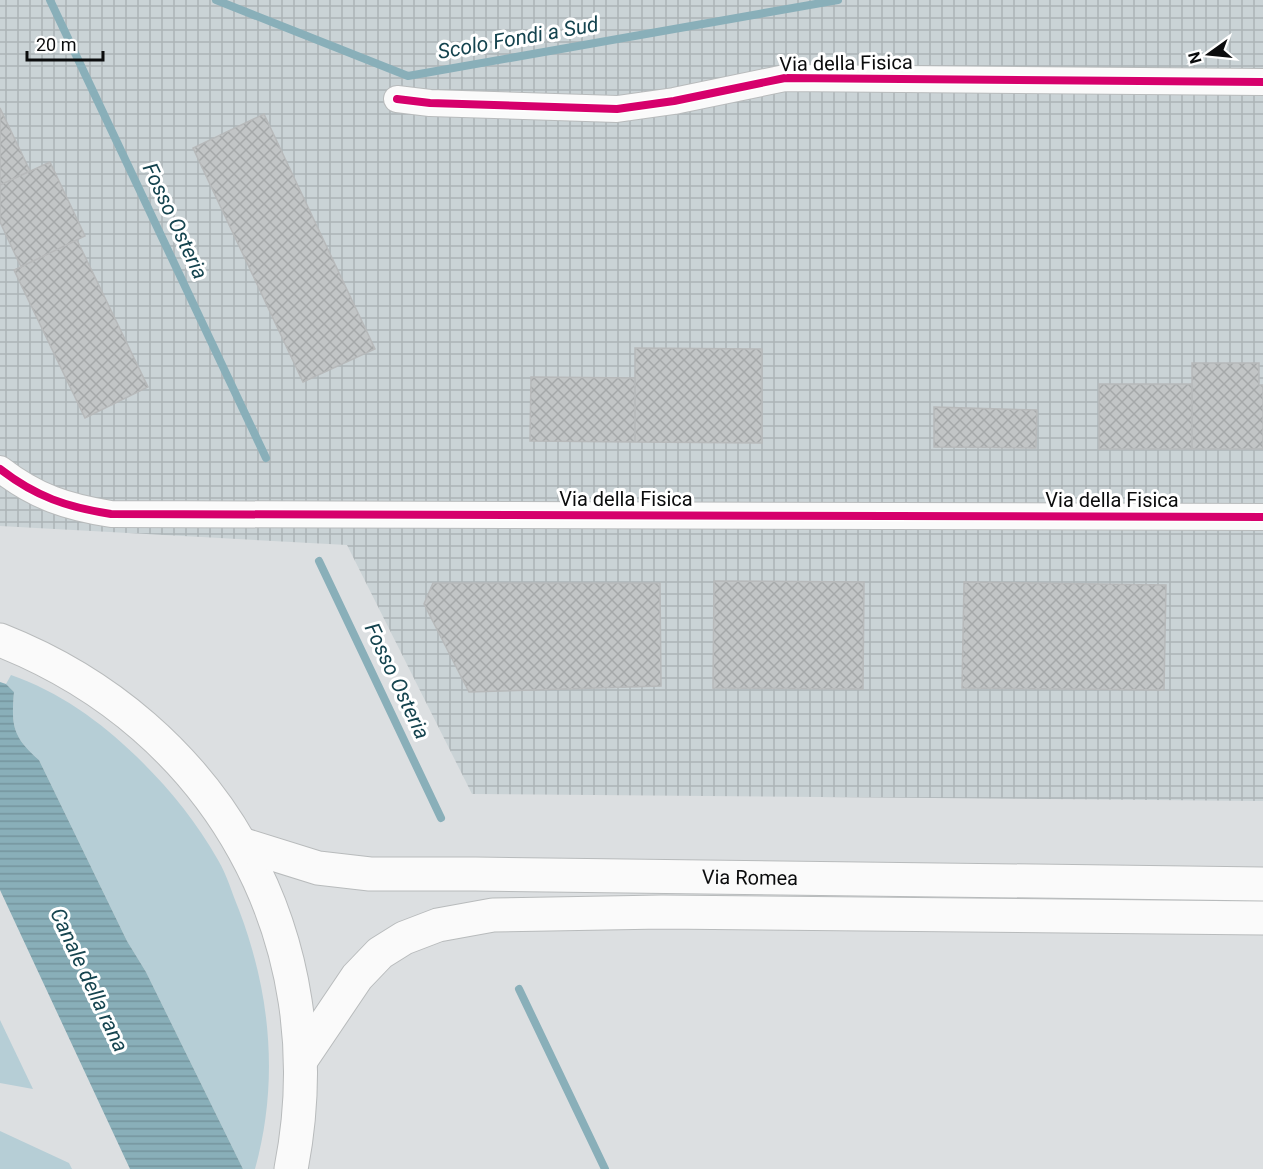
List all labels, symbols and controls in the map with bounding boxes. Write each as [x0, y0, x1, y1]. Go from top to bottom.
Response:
water label: Scolo Fondi a Sud [436, 12, 601, 64]
scale bar [27, 24, 104, 62]
north arrow [1179, 24, 1239, 84]
text: 20 m [36, 34, 76, 55]
street label: Via della Fisica [779, 50, 913, 76]
text: N [1184, 50, 1206, 66]
water label: Fosso Osteria [138, 159, 212, 283]
street label: Via della Fisica [559, 487, 693, 511]
street label: Via della Fisica [1045, 488, 1179, 512]
water label: Fosso Osteria [360, 619, 434, 743]
street label: Via Romea [702, 865, 798, 890]
water label: Canale della rana [45, 904, 133, 1056]

